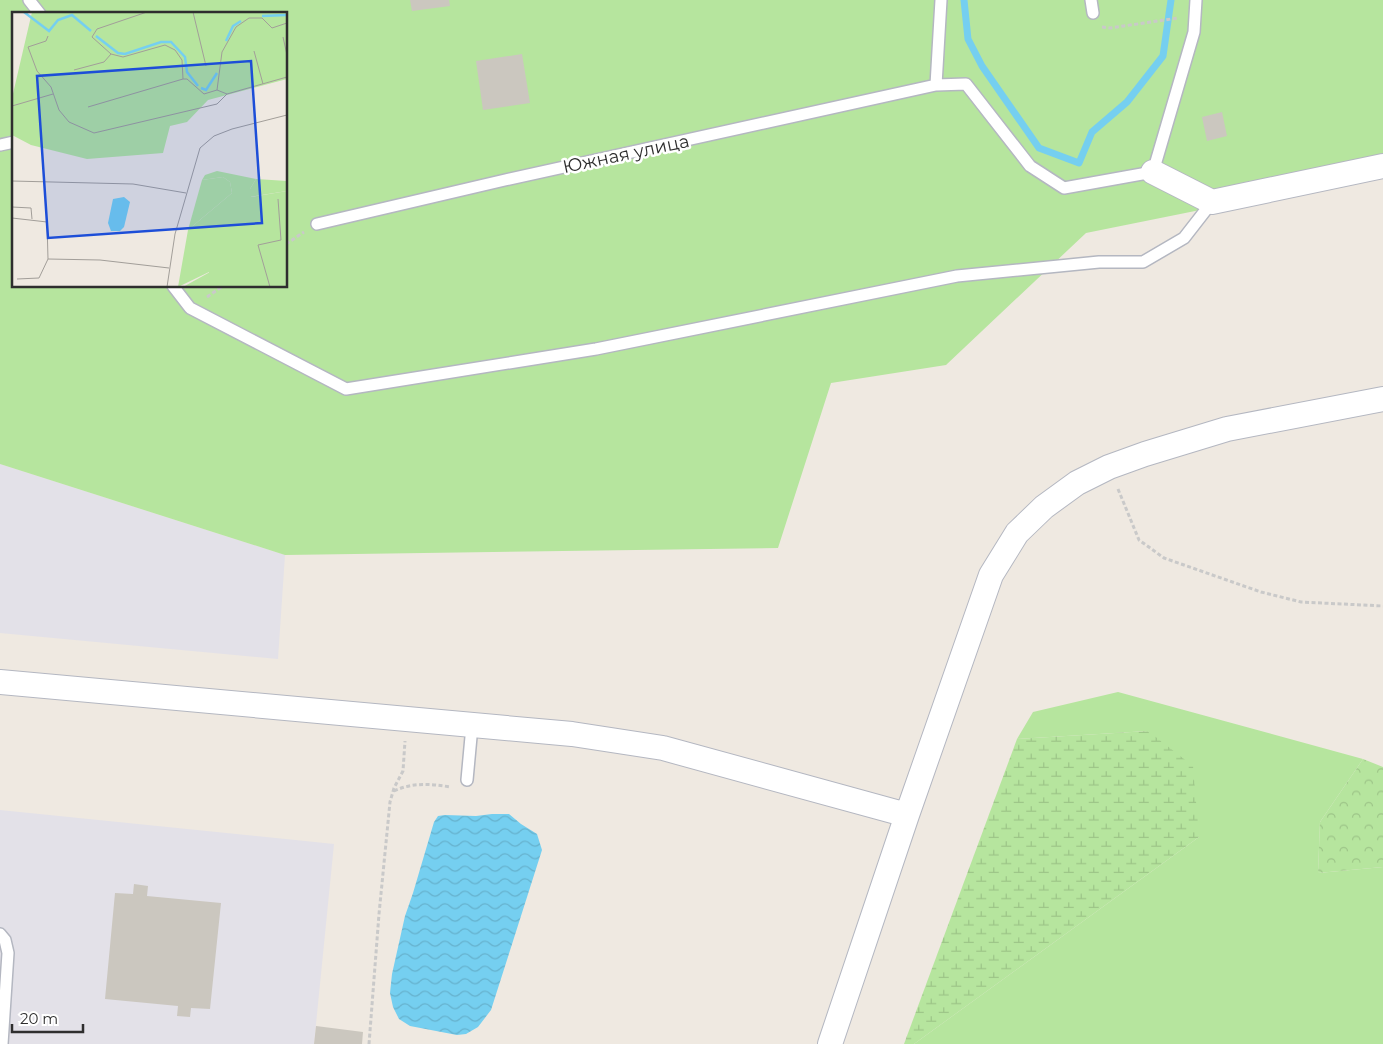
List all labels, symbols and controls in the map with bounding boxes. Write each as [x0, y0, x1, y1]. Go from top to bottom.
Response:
inset map [12, 12, 288, 288]
street label: Южная улица [561, 130, 691, 178]
scale bar [12, 1002, 84, 1034]
text: 20 m [20, 1009, 58, 1028]

